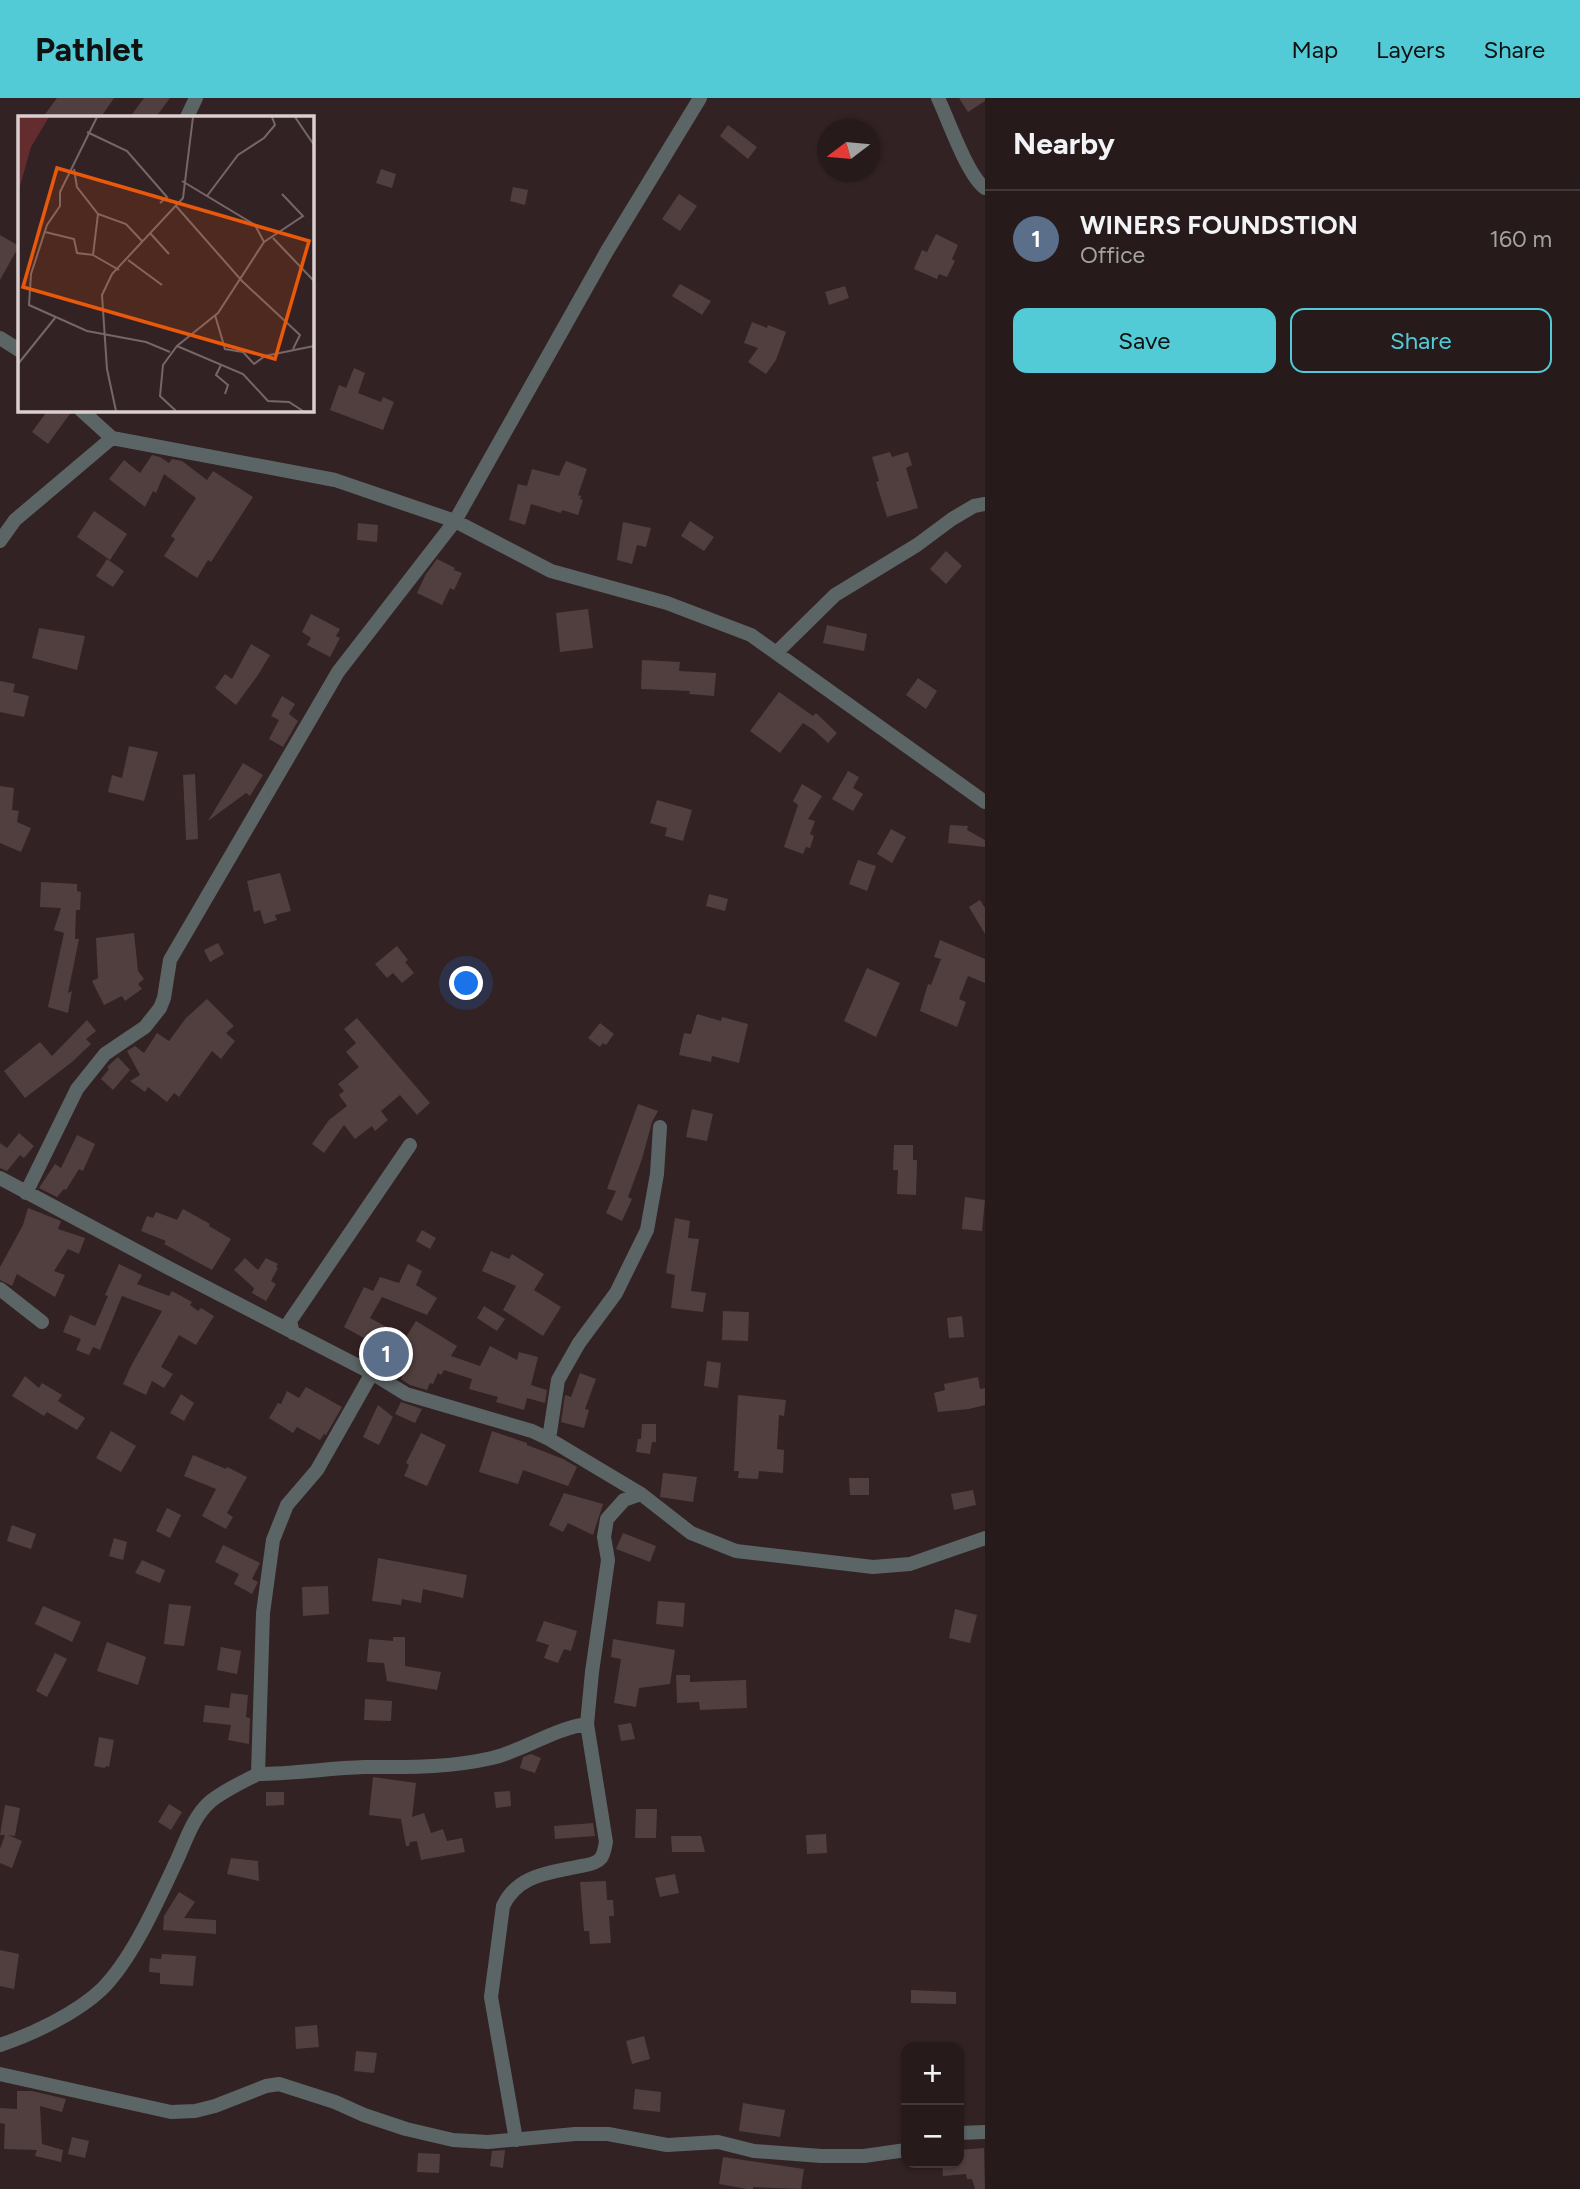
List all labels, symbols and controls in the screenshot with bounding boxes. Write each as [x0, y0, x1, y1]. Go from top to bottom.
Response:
text: Pathlet [35, 30, 144, 69]
text: Map [1291, 35, 1338, 64]
text: Layers [1376, 35, 1445, 64]
text: Share [1483, 35, 1545, 64]
inset map [18, 116, 313, 411]
north arrow [817, 119, 880, 182]
text: Nearby [1013, 125, 1115, 162]
text: WINERS FOUNDSTION [1080, 209, 1358, 241]
text: 1 [1031, 225, 1041, 253]
text: 160 m [1489, 225, 1552, 253]
text: Office [1080, 241, 1145, 269]
button: Save [1013, 308, 1276, 373]
button: Share [1290, 308, 1552, 373]
your location [449, 966, 483, 1000]
pin: 1 [363, 1328, 409, 1380]
map controls [901, 2042, 964, 2168]
button: + [901, 2042, 964, 2105]
button: − [901, 2105, 964, 2168]

